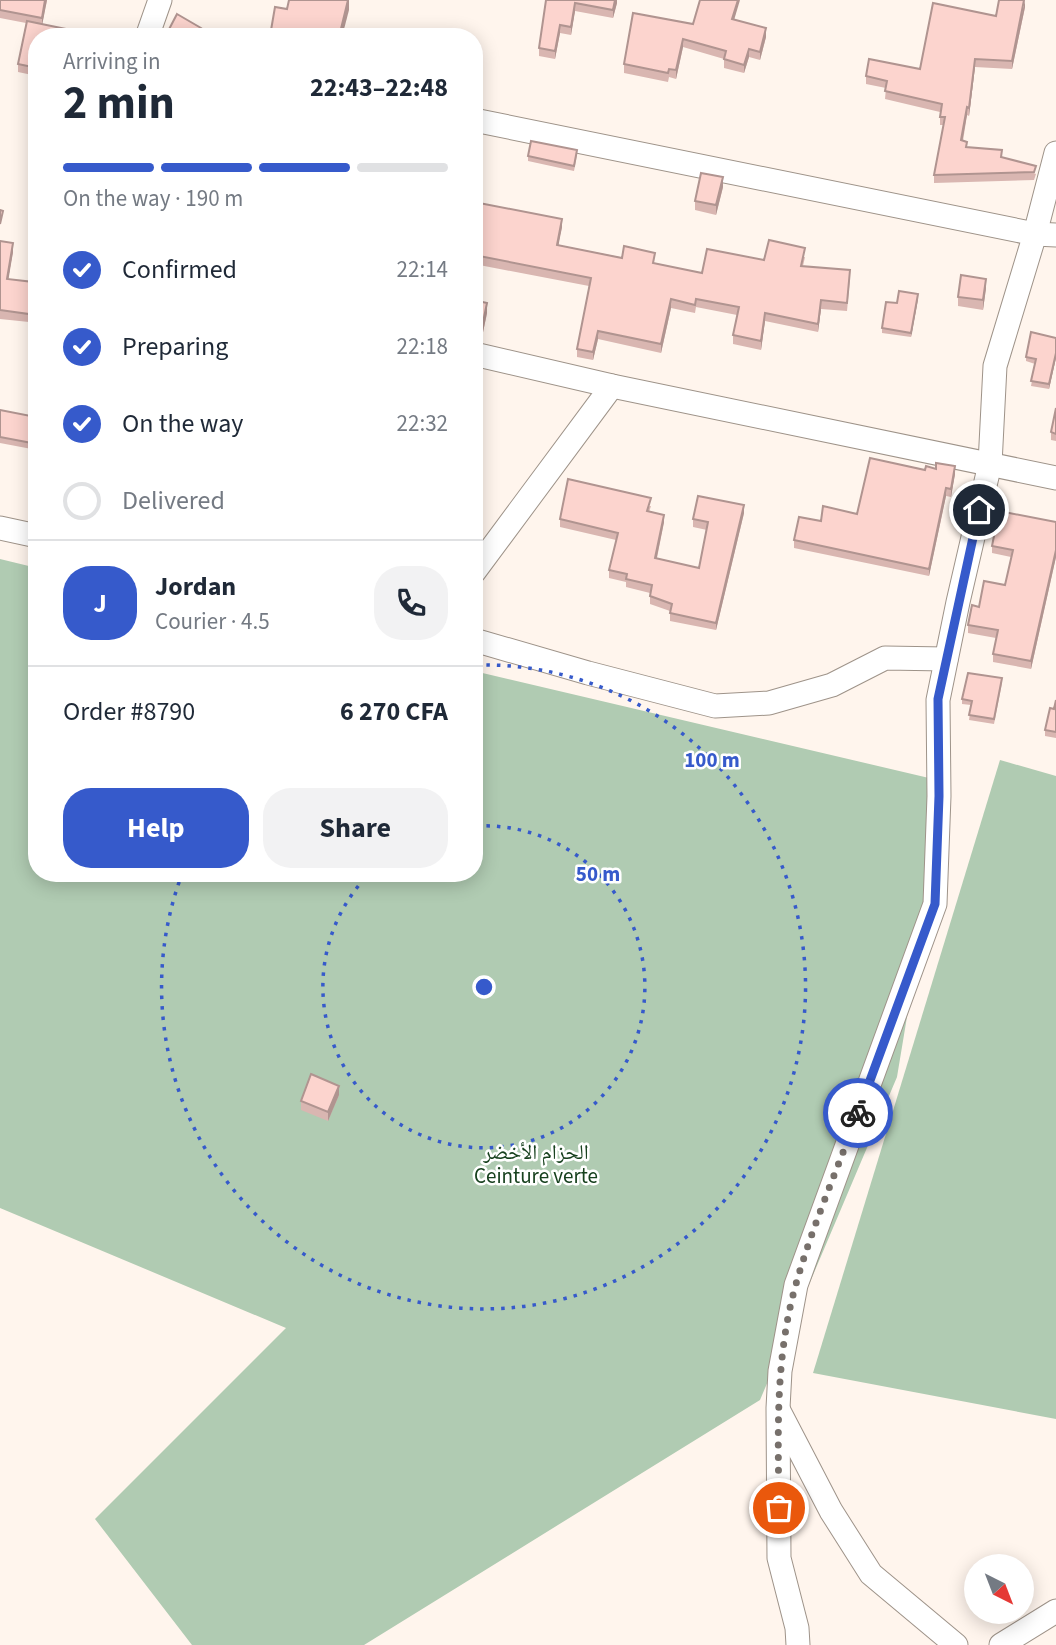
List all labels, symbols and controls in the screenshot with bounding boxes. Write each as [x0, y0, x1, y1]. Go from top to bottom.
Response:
text: Arriving in [63, 45, 161, 78]
text: 22:43–22:48 [310, 69, 448, 106]
text: 2 min [63, 71, 175, 136]
text: On the way · 190 m [63, 182, 243, 215]
icon: check [63, 251, 101, 289]
text: Confirmed [122, 251, 237, 288]
text: 22:14 [397, 253, 448, 286]
icon: check [63, 328, 101, 366]
text: Preparing [122, 328, 228, 365]
text: 22:18 [397, 330, 448, 363]
icon: check [63, 405, 101, 443]
text: On the way [122, 405, 243, 442]
text: 22:32 [397, 407, 448, 440]
pin [949, 480, 1009, 540]
text: Delivered [122, 482, 225, 519]
icon: home [960, 491, 998, 529]
button: phone [374, 566, 448, 640]
text: Jordan [155, 568, 236, 605]
text: J [93, 585, 107, 622]
text: Courier · 4.5 [155, 605, 270, 638]
text: Order #8790 [63, 693, 195, 730]
text: 6 270 CFA [340, 693, 448, 730]
text: 100 m [684, 745, 740, 775]
button: Help [63, 788, 249, 868]
button: Share [263, 788, 448, 868]
text: 50 m [576, 859, 620, 889]
centre of rings [472, 975, 496, 999]
courier [823, 1078, 893, 1148]
icon: bike [839, 1094, 877, 1132]
park label: الحزام الأخضر Ceinture verte [474, 1137, 598, 1191]
pin [749, 1478, 809, 1538]
icon: bag [760, 1489, 798, 1527]
north arrow [964, 1554, 1034, 1624]
map controls [964, 1554, 1034, 1624]

